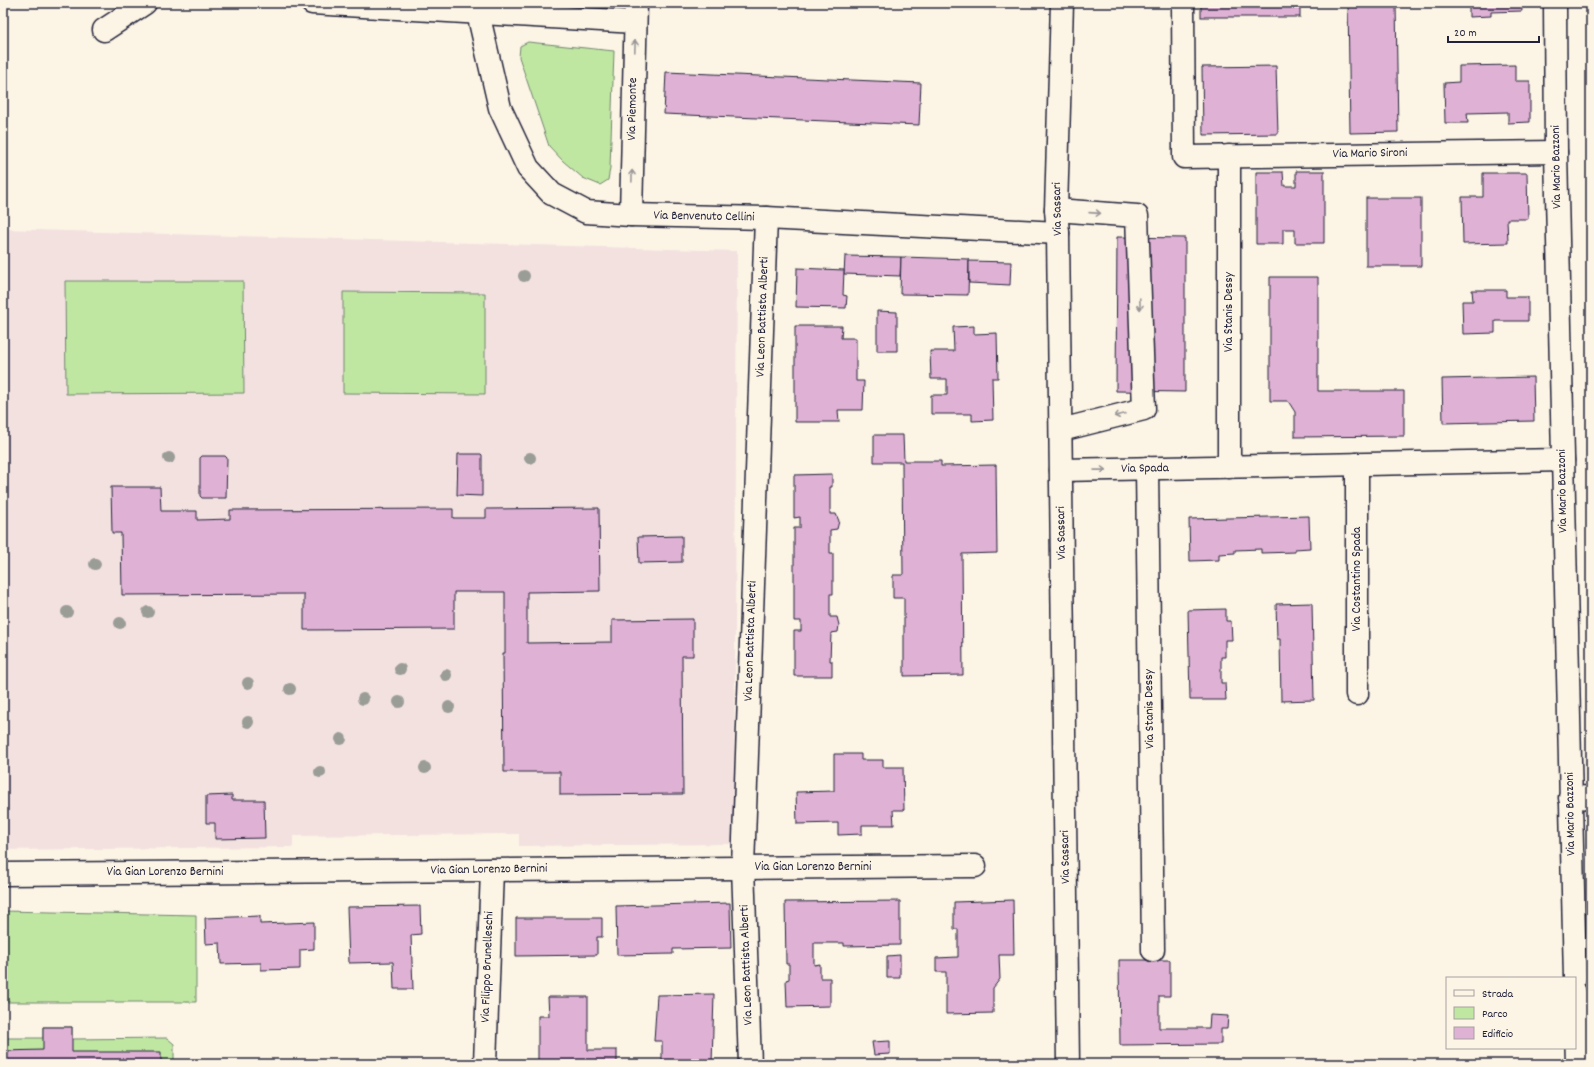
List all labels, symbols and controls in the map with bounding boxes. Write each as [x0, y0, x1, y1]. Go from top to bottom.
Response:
scale bar [1448, 18, 1539, 44]
text: 20 m [1454, 25, 1477, 42]
one-way arrow [631, 40, 639, 53]
street label: Via Piemonte [623, 77, 643, 141]
street label: Via Mario Bazzoni [1547, 124, 1567, 209]
street label: Via Mario Sironi [1333, 144, 1408, 164]
one-way arrow [628, 170, 636, 183]
street label: Via Sassari [1048, 181, 1068, 236]
street label: Via Benvenuto Cellini [653, 207, 755, 227]
one-way arrow [1088, 209, 1101, 216]
street label: Via Leon Battista Alberti [751, 256, 775, 378]
street label: Via Stanis Dessy [1220, 271, 1239, 352]
one-way arrow [1136, 297, 1144, 310]
one-way arrow [1114, 412, 1127, 419]
street label: Via Mario Bazzoni [1553, 448, 1573, 533]
street label: Via Spada [1121, 459, 1170, 479]
one-way arrow [1093, 466, 1106, 473]
street label: Via Sassari [1052, 505, 1072, 560]
street label: Via Costantino Spada [1348, 526, 1367, 631]
street label: Via Leon Battista Alberti [739, 580, 763, 702]
street label: Via Stanis Dessy [1140, 668, 1160, 749]
street label: Via Mario Bazzoni [1561, 771, 1581, 856]
street label: Via Sassari [1056, 829, 1076, 884]
street label: Via Gian Lorenzo Bernini [755, 858, 872, 877]
street label: Via Gian Lorenzo Bernini [431, 859, 548, 881]
street label: Via Gian Lorenzo Bernini [107, 863, 224, 882]
street label: Via Leon Battista Alberti [735, 904, 759, 1026]
street label: Via Filippo Brunelleschi [477, 910, 499, 1023]
legend [1446, 977, 1576, 1049]
text: Strada [1482, 986, 1513, 1003]
text: Parco [1482, 1006, 1508, 1023]
text: Edificio [1482, 1026, 1513, 1043]

